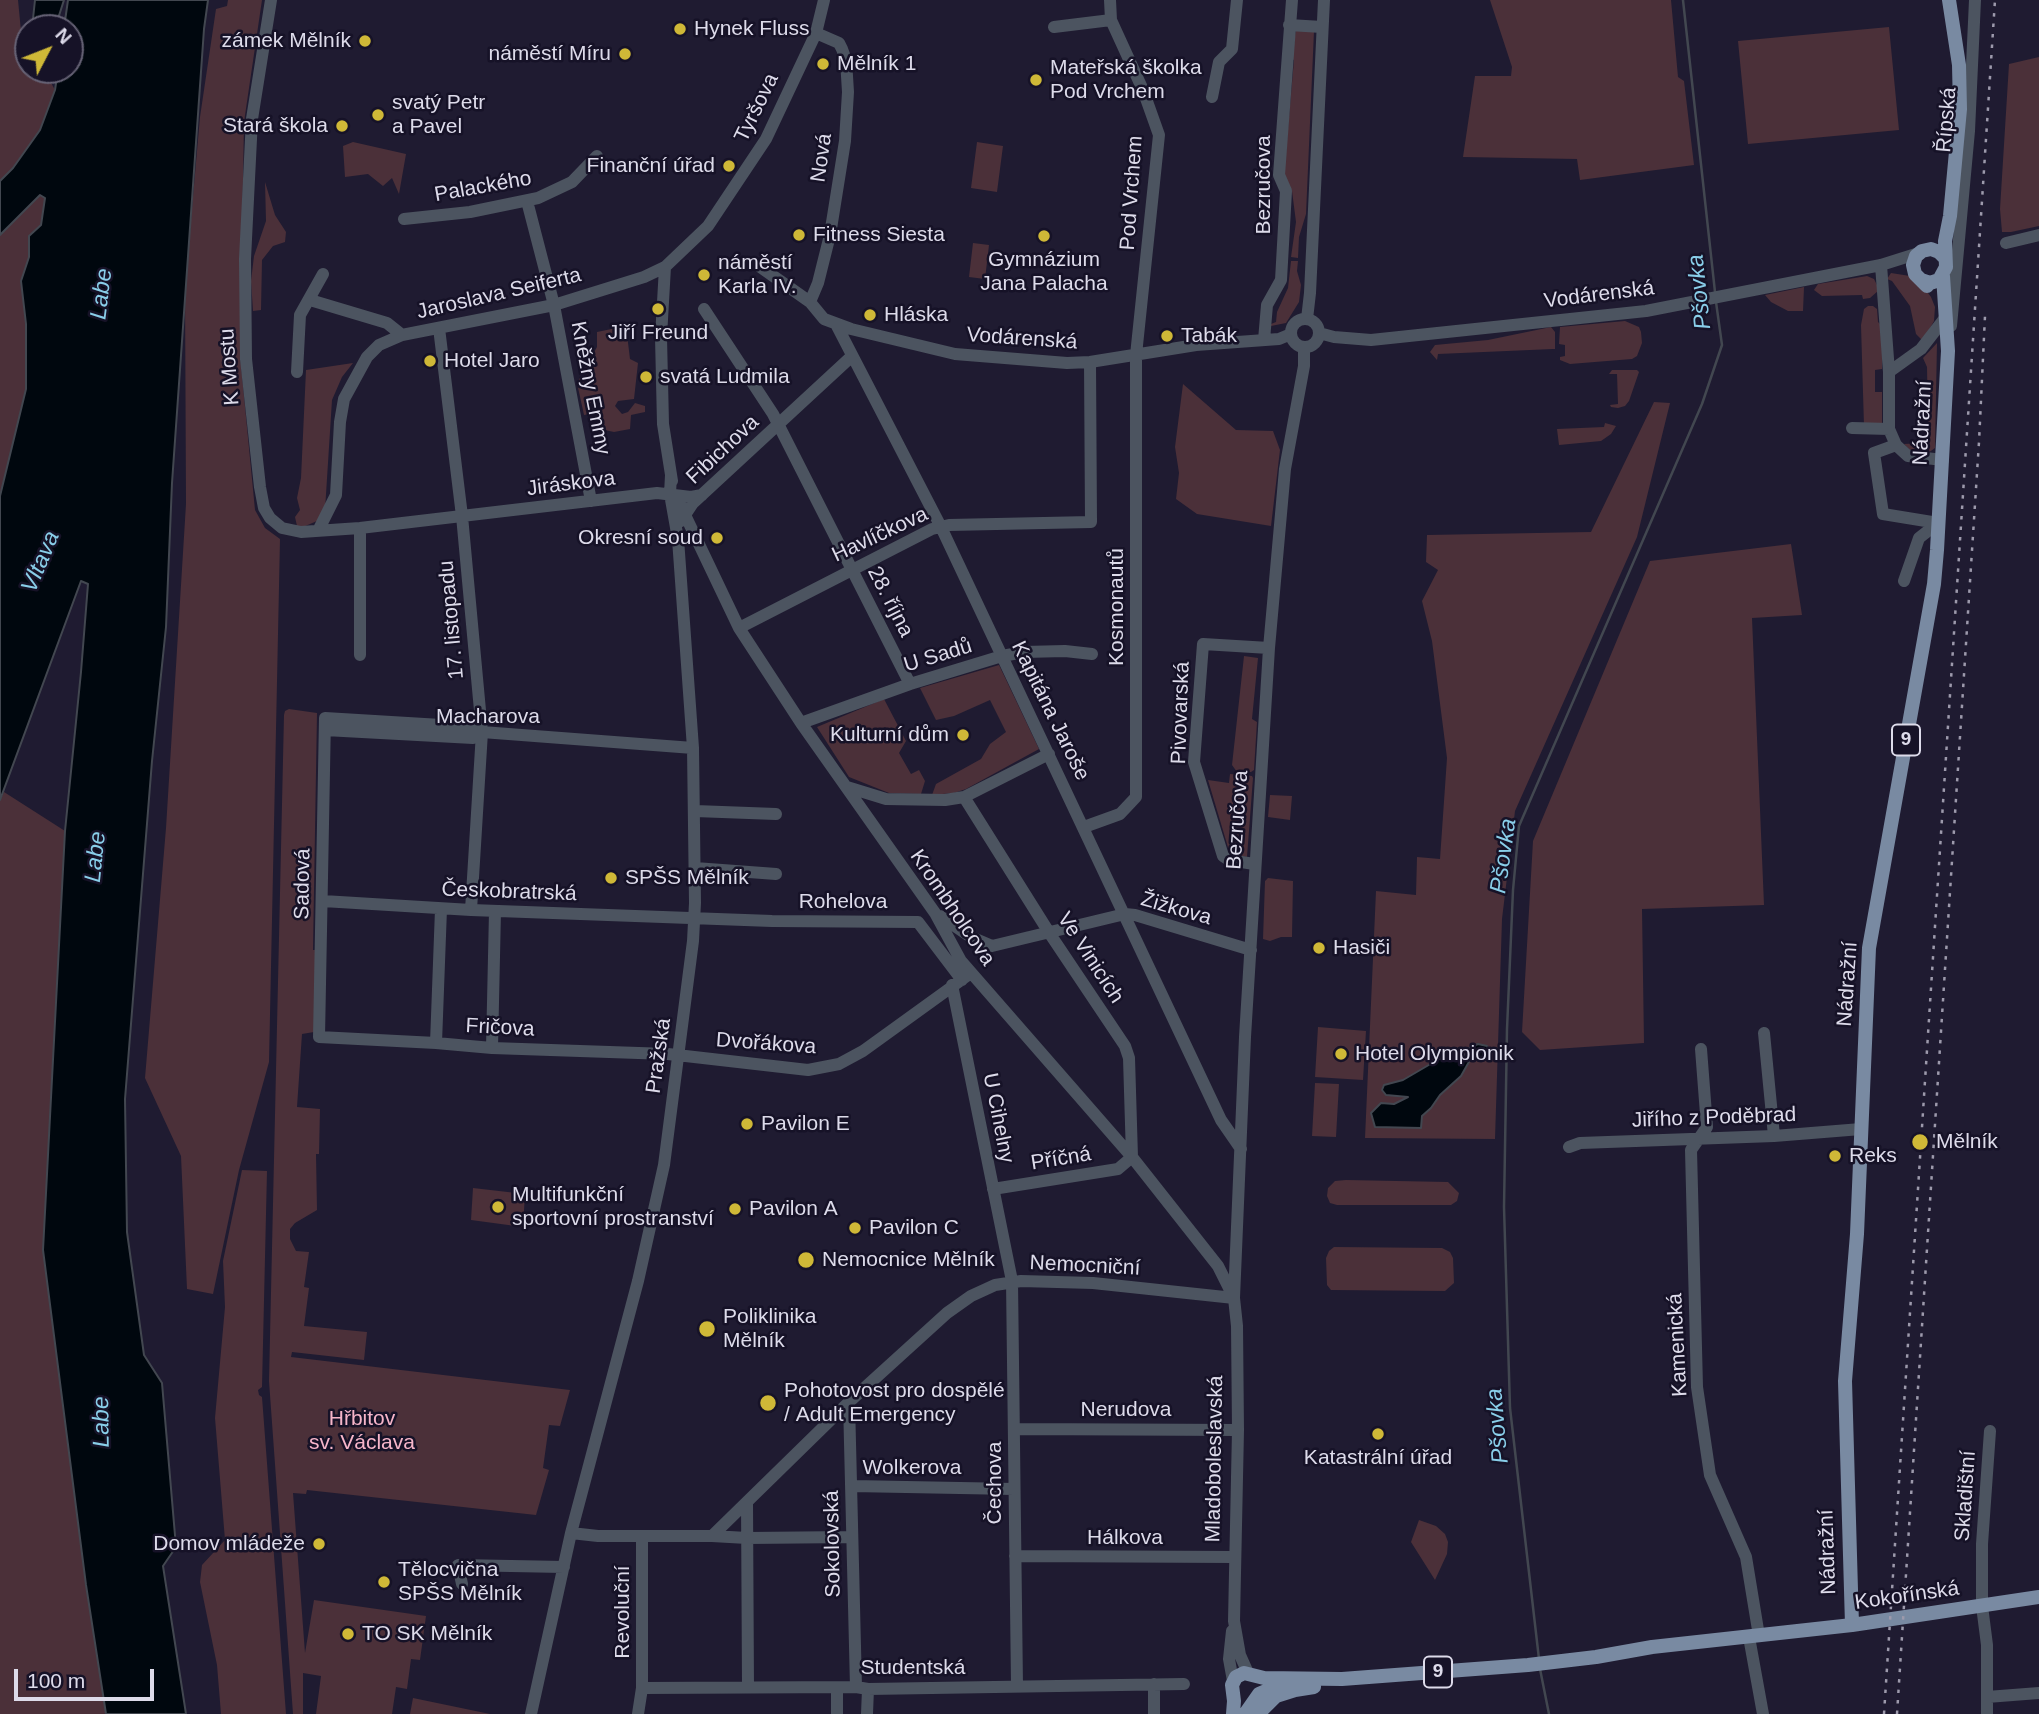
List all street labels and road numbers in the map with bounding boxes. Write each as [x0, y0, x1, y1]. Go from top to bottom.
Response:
street label: Tyršova [730, 69, 784, 147]
street label: Řípská [1932, 86, 1962, 154]
street label: Nová [806, 132, 838, 184]
street label: Pod Vrchem [1115, 135, 1149, 251]
street label: Bezručova [1251, 135, 1277, 235]
street label: Palackého [433, 166, 533, 208]
street label: Jaroslava Seiferta [414, 263, 584, 325]
street label: Vodárenská [1542, 276, 1656, 314]
street label: Kněžny Emmy [565, 319, 615, 457]
street label: Vodárenská [966, 323, 1078, 355]
street label: K Mostu [215, 328, 245, 406]
street label: Nádražní [1908, 380, 1938, 466]
street label: Fibichova [682, 410, 764, 490]
street label: Jiráskova [525, 466, 617, 502]
street label: Havlíčkova [828, 502, 932, 568]
street label: Kosmonautů [1104, 548, 1130, 666]
street label: 17. listopadu [434, 560, 470, 680]
street label: 28. října [862, 562, 918, 642]
street label: U Sadů [901, 634, 975, 678]
street label: Kapitána Jaroše [1005, 637, 1095, 785]
street label: Pivovarská [1167, 661, 1195, 765]
street label: Macharova [436, 704, 540, 730]
road number: 9 [1892, 724, 1920, 755]
street label: Bezručova [1222, 770, 1254, 870]
street label: Krombholcova [904, 845, 1000, 971]
street label: Sadová [290, 848, 316, 920]
street label: Českobratrská [441, 877, 577, 907]
street label: Žižkova [1138, 887, 1214, 931]
street label: Rohelova [799, 889, 887, 915]
street label: Ve Vinicích [1051, 908, 1129, 1008]
street label: Nádražní [1832, 941, 1864, 1027]
street label: Fričova [465, 1014, 535, 1042]
street label: Pražská [641, 1017, 677, 1095]
street label: Dvořákova [715, 1028, 817, 1060]
street label: U Cihelny [977, 1071, 1019, 1165]
street label: Jiřího z Poděbrad [1631, 1103, 1797, 1133]
street label: Příčná [1029, 1142, 1093, 1176]
street label: Nemocniční [1029, 1251, 1141, 1281]
street label: Kamenická [1663, 1292, 1693, 1398]
street label: Mladoboleslavská [1201, 1375, 1229, 1543]
street label: Nerudova [1080, 1397, 1172, 1423]
street label: Čechova [982, 1442, 1008, 1524]
street label: Skladištní [1950, 1450, 1982, 1542]
street label: Wolkerova [863, 1455, 961, 1481]
street label: Sokolovská [819, 1490, 847, 1598]
street label: Nádražní [1814, 1509, 1842, 1595]
street label: Hálkova [1087, 1525, 1163, 1551]
street label: Revoluční [610, 1565, 636, 1659]
street label: Kokořínská [1853, 1576, 1961, 1616]
street label: Studentská [860, 1655, 966, 1681]
road number: 9 [1424, 1656, 1452, 1688]

